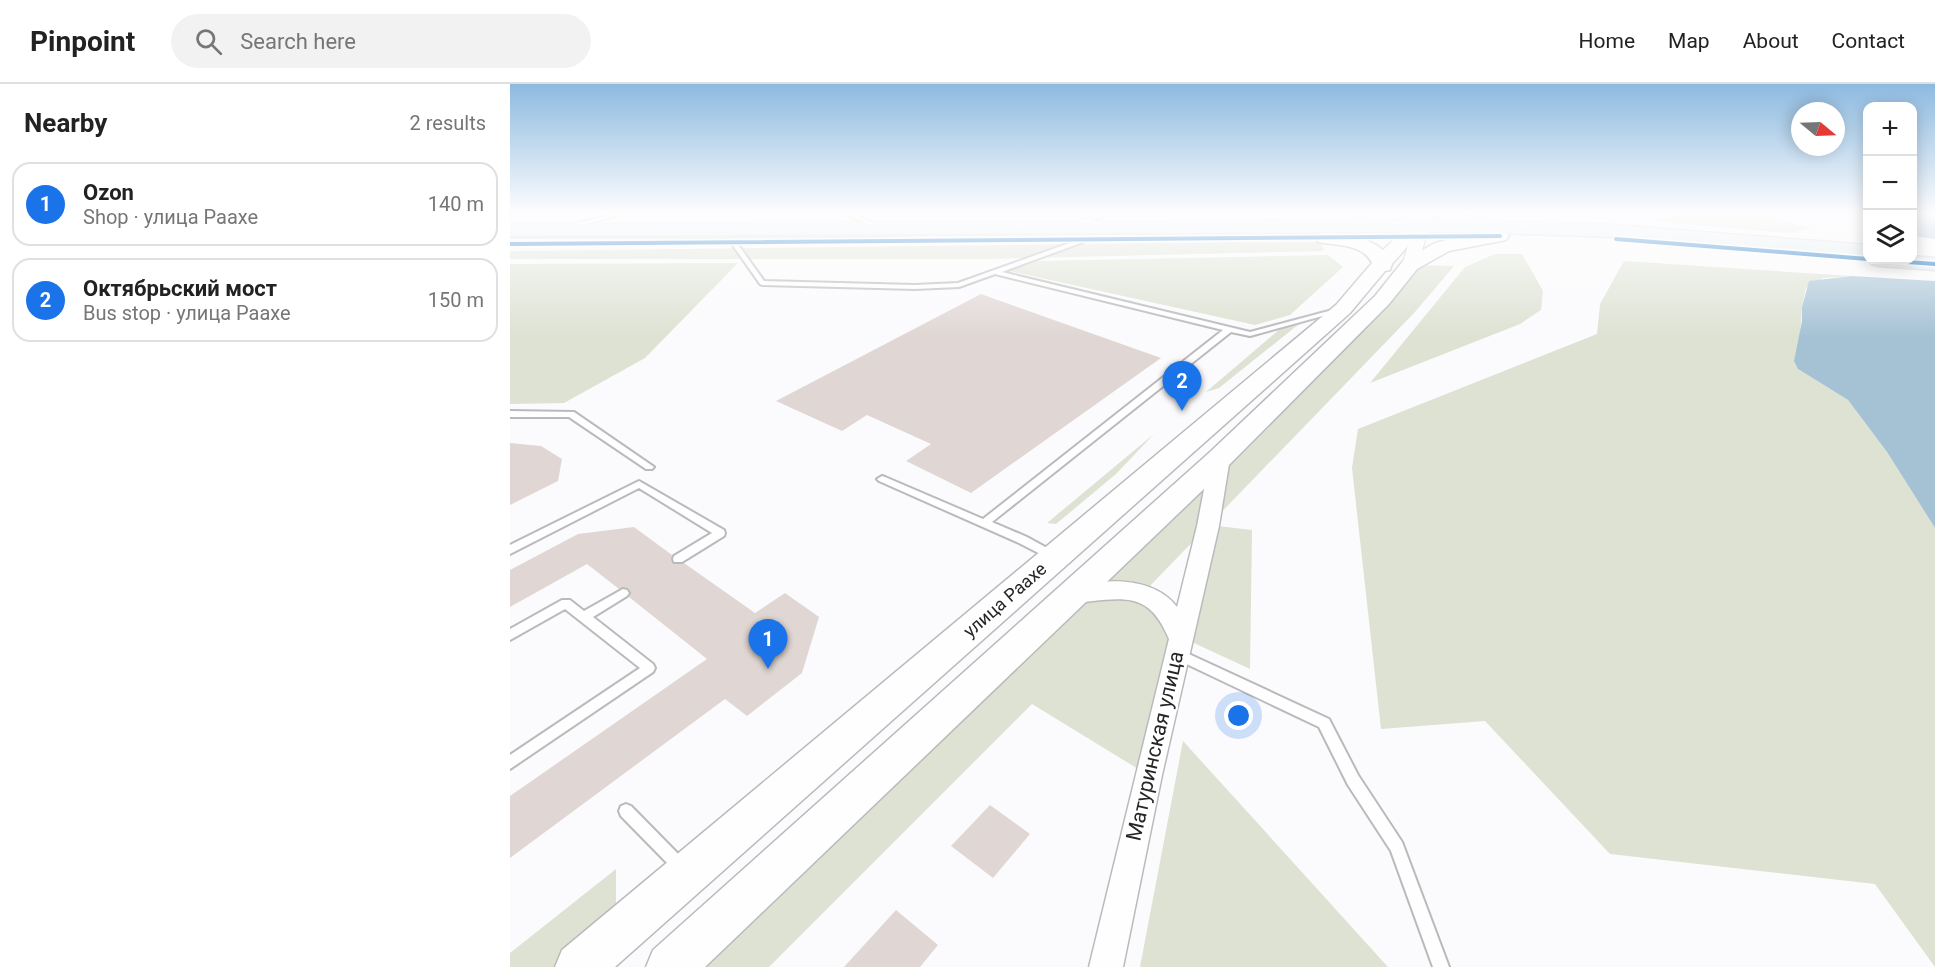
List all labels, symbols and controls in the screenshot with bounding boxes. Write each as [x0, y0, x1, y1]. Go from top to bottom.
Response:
search box [171, 14, 591, 68]
text: Pinpoint [30, 25, 135, 58]
icon: search [192, 25, 225, 58]
text: Search here [240, 29, 356, 54]
text: Home [1579, 29, 1635, 53]
text: Map [1668, 29, 1710, 53]
text: About [1743, 29, 1799, 53]
text: Contact [1832, 29, 1905, 53]
north arrow [1791, 102, 1845, 156]
map controls [1863, 102, 1917, 264]
button: + [1863, 102, 1917, 156]
text: Nearby [24, 108, 107, 138]
text: 2 results [410, 111, 486, 135]
button: − [1863, 156, 1917, 210]
text: Ozon [83, 180, 134, 205]
text: 1 [40, 192, 51, 216]
text: 140 m [428, 192, 484, 216]
text: Shop · улица Раахе [83, 205, 258, 229]
button: layers [1863, 210, 1917, 264]
text: Октябрьский мост [83, 276, 277, 301]
text: 2 [40, 288, 51, 312]
text: 150 m [428, 288, 484, 312]
text: Bus stop · улица Раахе [83, 301, 291, 325]
pin: 2 [1162, 362, 1202, 411]
street label: улица Раахе [959, 558, 1050, 641]
pin: 1 [748, 620, 788, 669]
street label: Матуринская улица [1121, 649, 1189, 843]
your location [1224, 701, 1253, 730]

